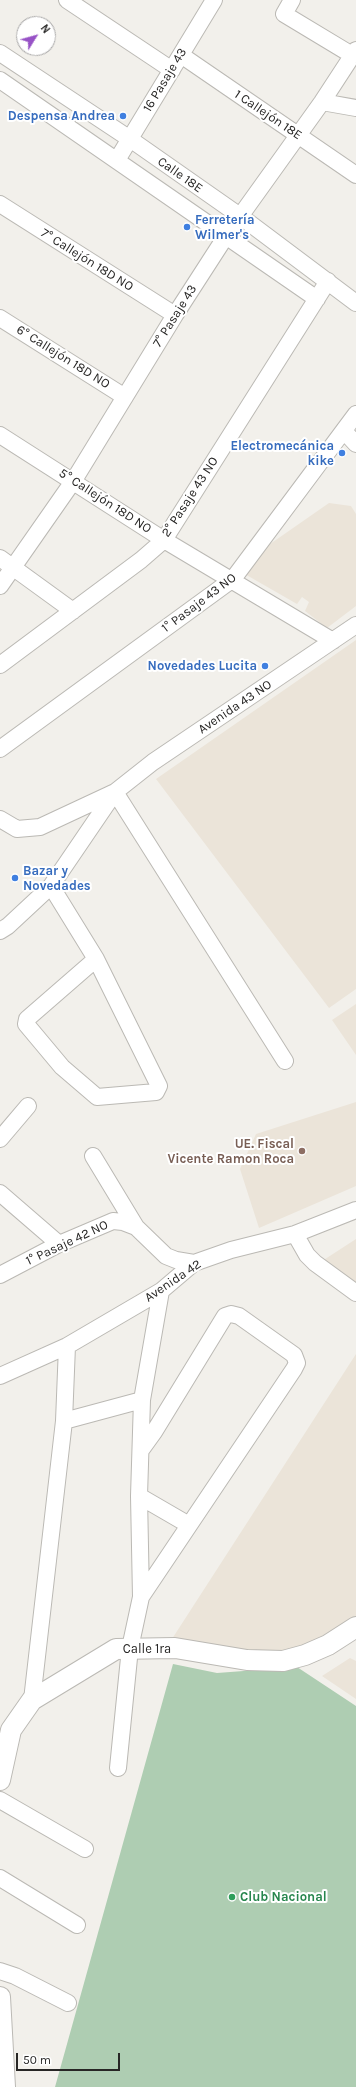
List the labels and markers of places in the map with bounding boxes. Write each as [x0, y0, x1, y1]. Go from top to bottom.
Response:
place label: Despensa Andrea [8, 108, 115, 124]
marker: Despensa Andrea [118, 111, 128, 121]
place label: Ferretería Wilmer's [195, 212, 255, 243]
marker: Ferretería Wilmer's [182, 222, 192, 232]
place label: Electromecánica kike [230, 438, 334, 469]
marker: Electromecánica kike [337, 448, 347, 458]
place label: Novedades Lucita [148, 658, 257, 674]
marker: Novedades Lucita [260, 661, 270, 671]
place label: Bazar y Novedades [23, 863, 91, 894]
marker: Bazar y Novedades [10, 873, 20, 883]
place label: UE. Fiscal Vicente Ramon Roca [167, 1136, 294, 1167]
marker: UE. Fiscal Vicente Ramon Roca [297, 1146, 307, 1156]
place label: Club Nacional [240, 1889, 327, 1905]
marker: Club Nacional [227, 1892, 237, 1902]

